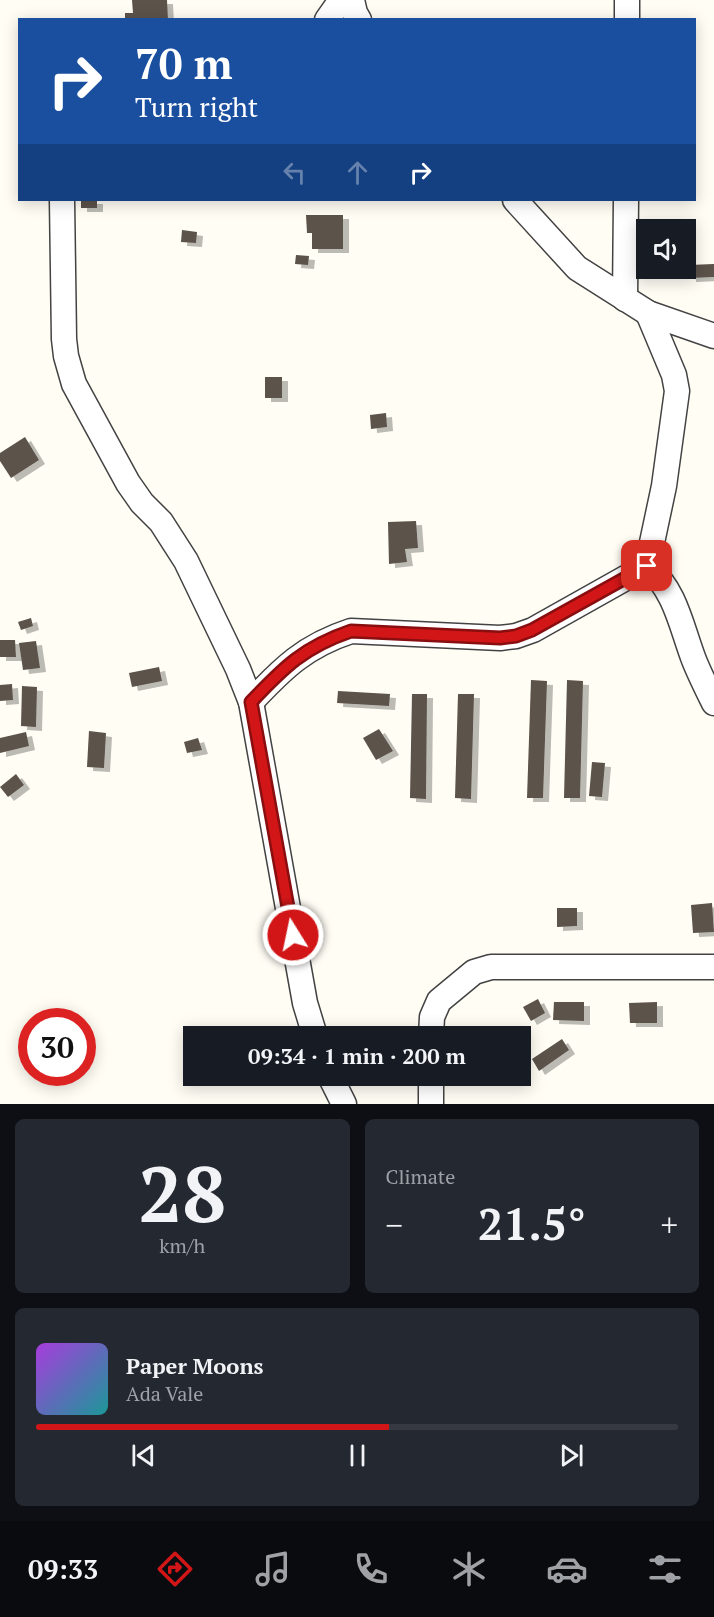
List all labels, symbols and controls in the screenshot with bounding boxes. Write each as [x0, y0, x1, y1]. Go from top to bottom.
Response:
text: 70 m [135, 35, 233, 91]
icon: right [36, 42, 114, 120]
text: Turn right [135, 89, 258, 125]
icon: left [278, 156, 311, 189]
icon: ahead [341, 156, 374, 189]
icon: right [404, 156, 437, 189]
map controls [636, 219, 696, 279]
button: sound [636, 219, 696, 279]
pin [621, 540, 672, 591]
icon: arrive [630, 549, 663, 582]
position arrow [261, 903, 325, 967]
speed limit sign: 30 [18, 1008, 96, 1086]
text: 09:34 · 1 min · 200 m [248, 1041, 466, 1070]
text: 28 [138, 1141, 226, 1244]
text: Climate [386, 1163, 455, 1190]
text: 21.5° [478, 1193, 586, 1253]
text: − [386, 1203, 403, 1246]
text: + [660, 1203, 678, 1246]
text: km/h [159, 1232, 205, 1259]
text: Paper Moons [126, 1351, 264, 1380]
text: Ada Vale [126, 1380, 203, 1407]
icon: previous [127, 1439, 160, 1472]
icon: pause [341, 1439, 374, 1472]
icon: next [555, 1439, 588, 1472]
icon: directions [154, 1548, 196, 1590]
icon: music [252, 1548, 294, 1590]
icon: phone [350, 1548, 392, 1590]
icon: climate [448, 1548, 490, 1590]
icon: car [546, 1548, 588, 1590]
icon: filters [644, 1548, 686, 1590]
text: 09:33 [28, 1551, 98, 1587]

